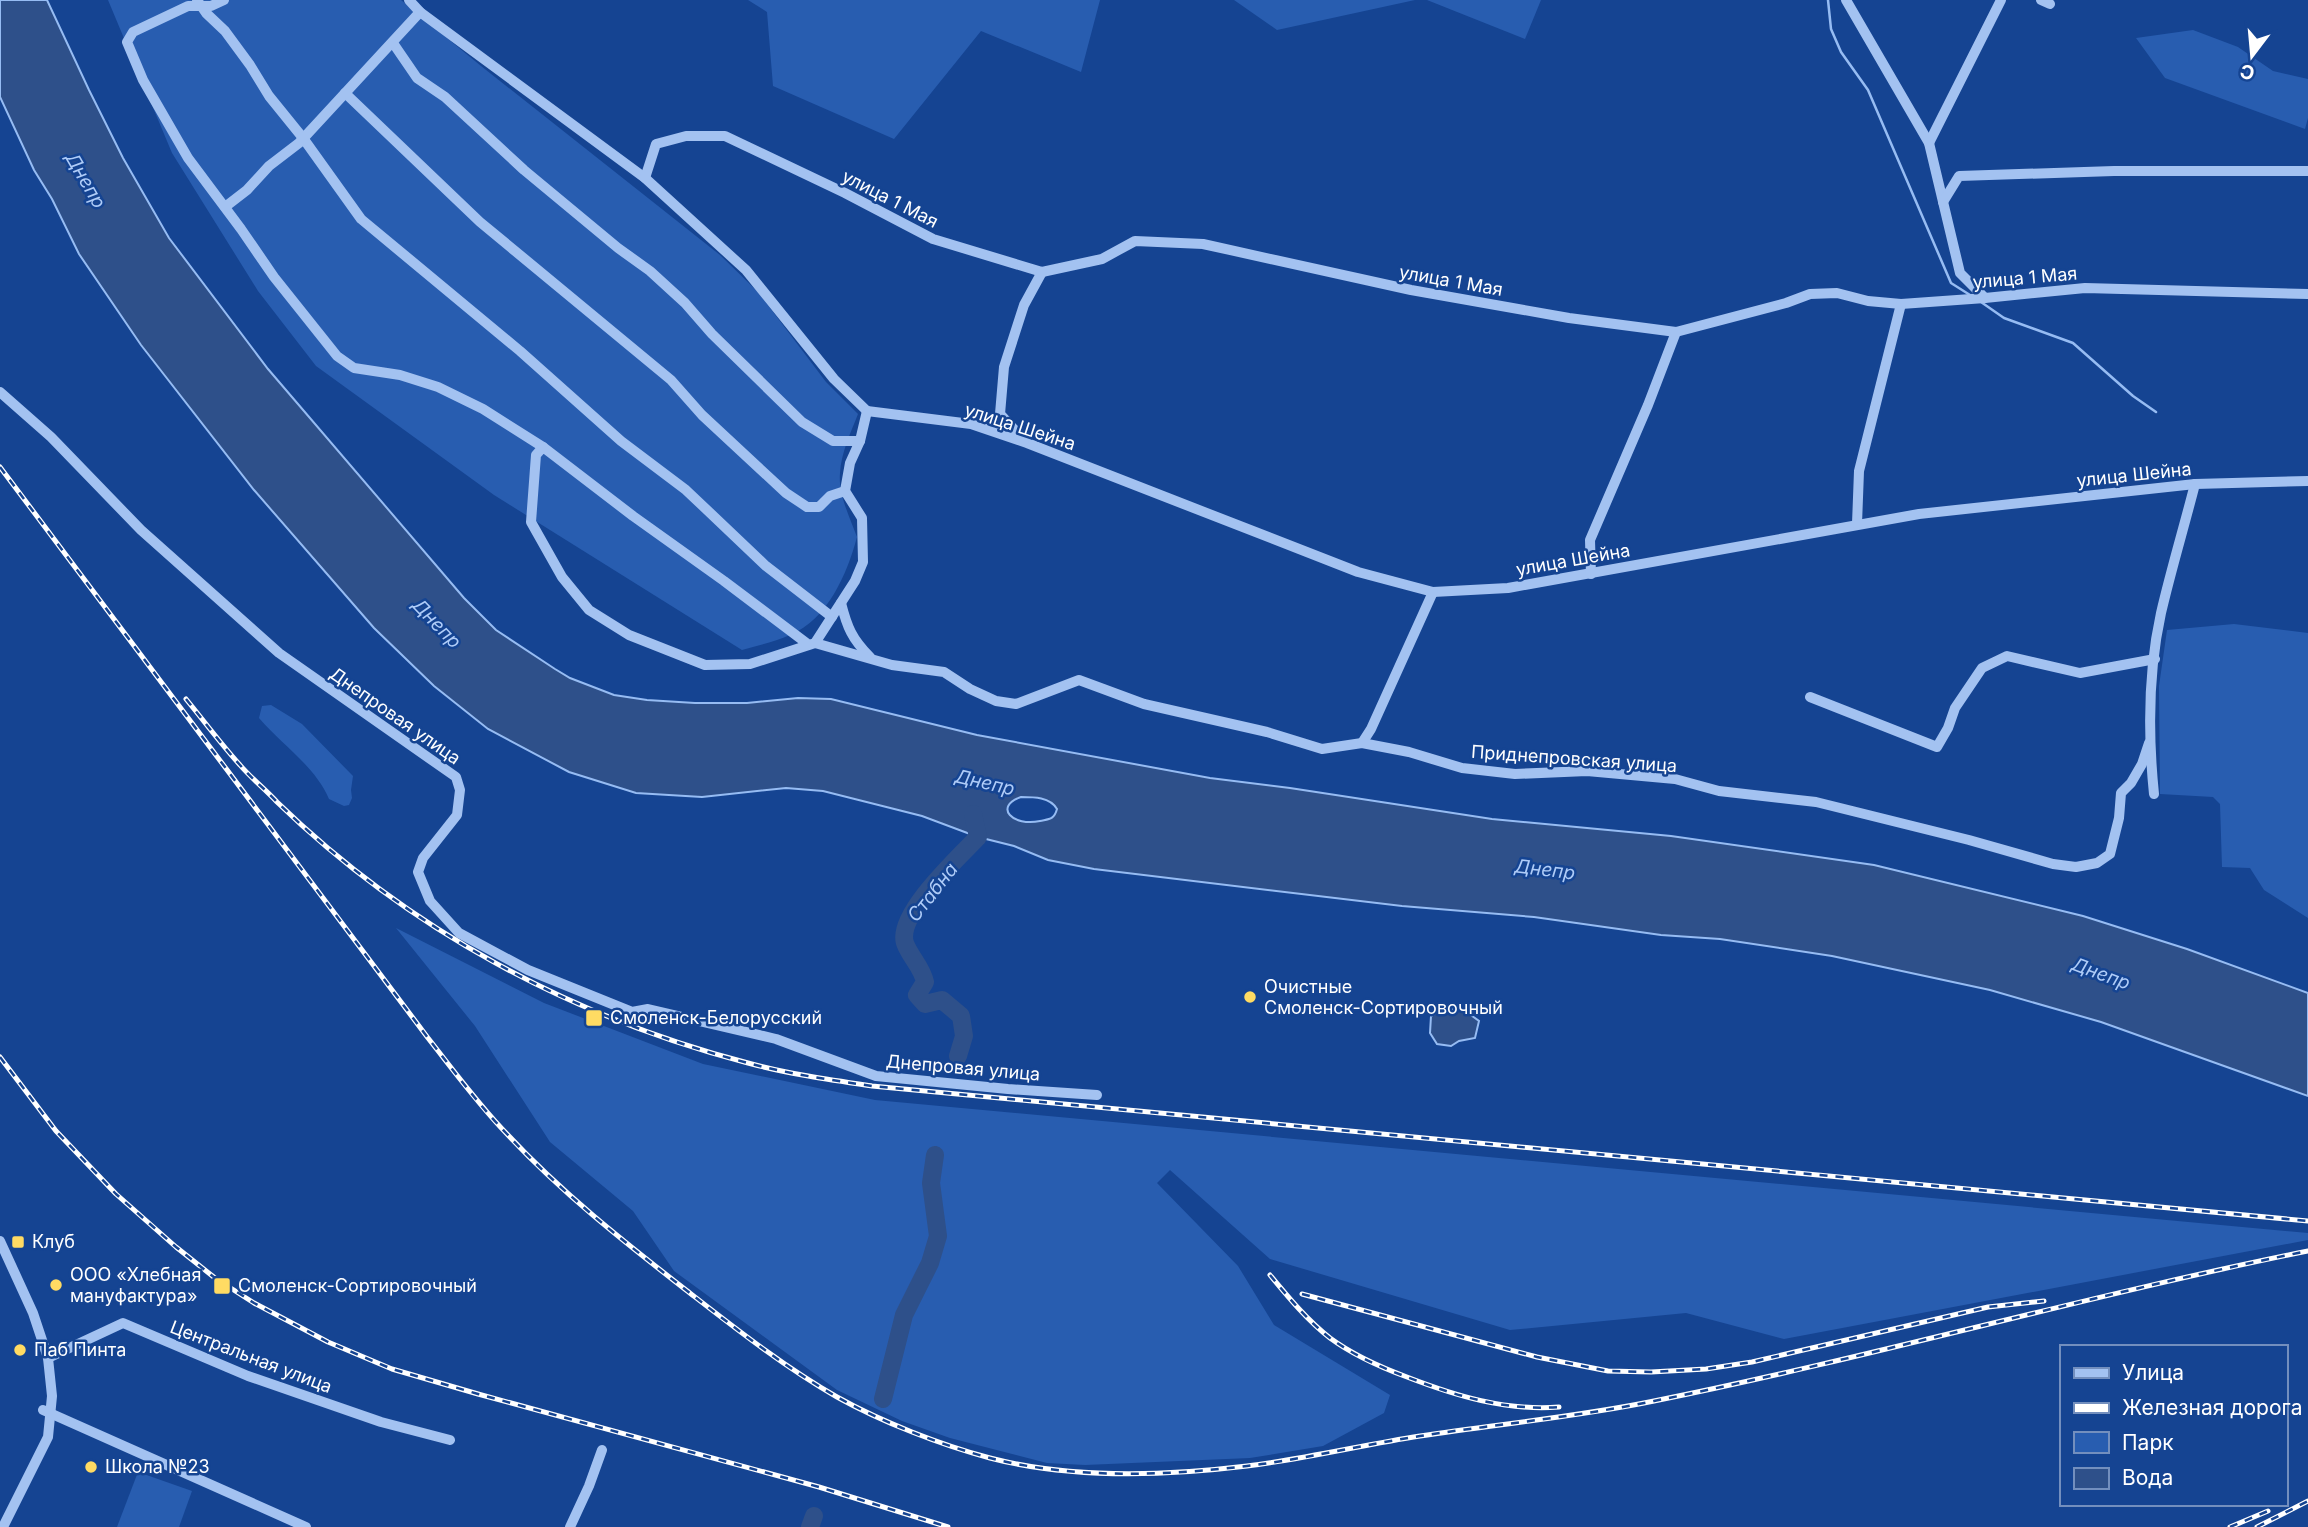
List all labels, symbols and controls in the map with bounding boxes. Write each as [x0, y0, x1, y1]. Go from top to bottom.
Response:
north arrow [2217, 21, 2287, 91]
text: С [2238, 59, 2257, 85]
water label: Днепр [60, 147, 111, 212]
street label: улица 1 Мая [839, 165, 942, 232]
street label: улица 1 Мая [1398, 261, 1505, 300]
street label: улица 1 Мая [1972, 262, 2078, 293]
street label: улица Шейна [962, 399, 1078, 454]
street label: улица Шейна [2075, 458, 2192, 491]
street label: улица Шейна [1514, 539, 1632, 580]
water label: Днепр [407, 593, 466, 653]
street label: Днепровая улица [326, 663, 465, 769]
street label: Приднепровская улица [1470, 741, 1678, 776]
water label: Днепр [952, 764, 1017, 801]
water label: Днепр [1512, 854, 1576, 885]
water label: Стабна [902, 858, 963, 926]
water label: Днепр [2067, 952, 2133, 995]
place label: Очистные Смоленск-Сортировочный [1264, 976, 1503, 1018]
marker: Очистные Смоленск-Сортировочный [1242, 989, 1258, 1005]
place label: Смоленск-Белорусский [610, 1007, 822, 1028]
marker: Смоленск-Белорусский [584, 1008, 604, 1028]
street label: Днепровая улица [885, 1050, 1041, 1085]
place label: Клуб [32, 1231, 75, 1252]
marker: Клуб [10, 1234, 26, 1250]
place label: ООО «Хлебная мануфактура» [70, 1264, 201, 1306]
place label: Смоленск-Сортировочный [238, 1275, 477, 1296]
marker: Смоленск-Сортировочный [212, 1276, 232, 1296]
marker: ООО «Хлебная мануфактура» [48, 1277, 64, 1293]
street label: Центральная улица [167, 1316, 335, 1397]
place label: Паб Пинта [34, 1339, 126, 1360]
marker: Паб Пинта [12, 1342, 28, 1358]
legend [2060, 1345, 2287, 1506]
text: Улица [2122, 1360, 2184, 1385]
text: Железная дорога [2122, 1395, 2302, 1420]
text: Парк [2122, 1430, 2174, 1455]
place label: Школа №23 [105, 1456, 210, 1477]
marker: Школа №23 [83, 1459, 99, 1475]
text: Вода [2122, 1465, 2173, 1490]

